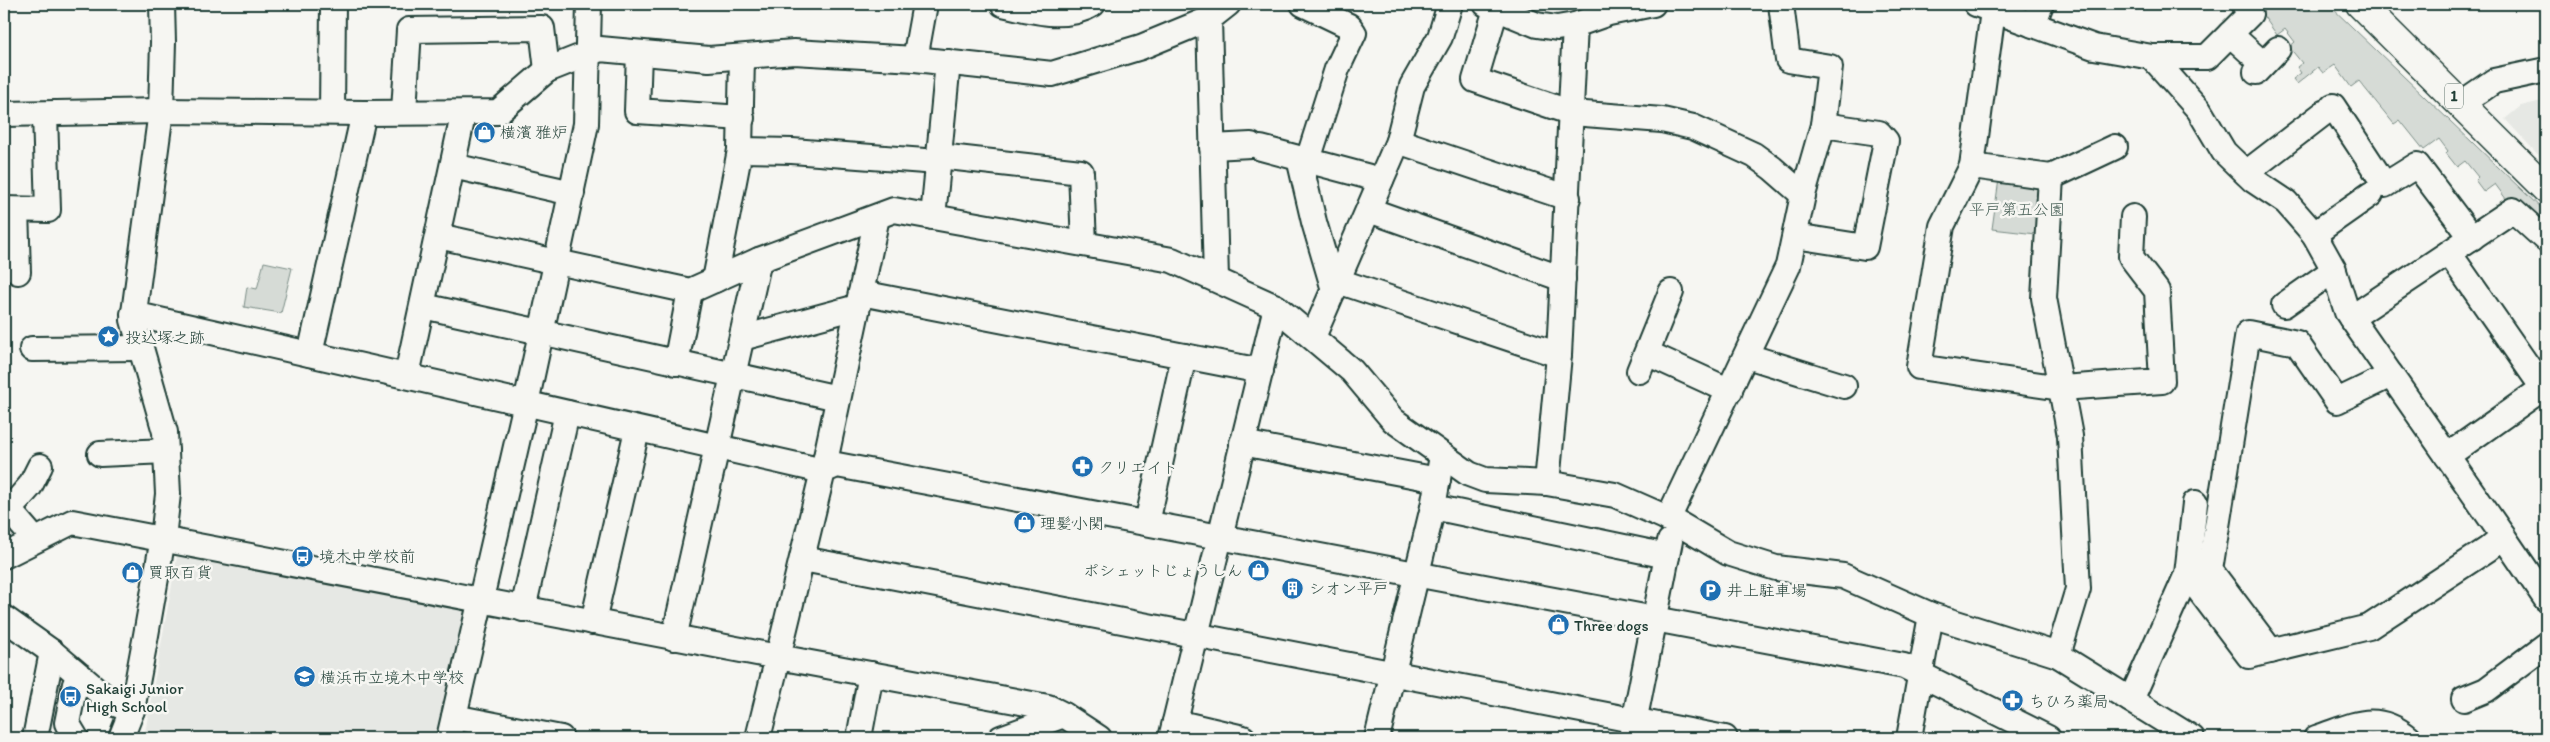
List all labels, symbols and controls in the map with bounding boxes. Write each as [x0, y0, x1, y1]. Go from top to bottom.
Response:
road number: 1 [2445, 84, 2463, 108]
shop icon: 横濱 雅炉 [472, 120, 496, 144]
place label: 横濱 雅炉 [500, 123, 568, 142]
park label: 平戸第五公園 [1969, 200, 2065, 219]
place icon: 投込塚之跡 [97, 325, 121, 349]
place label: 投込塚之跡 [125, 328, 205, 347]
pharmacy icon: クリエイト [1070, 455, 1094, 479]
place label: クリエイト [1098, 458, 1178, 477]
shop icon: 理髪小関 [1012, 511, 1036, 535]
place label: 理髪小関 [1040, 514, 1104, 533]
bus stop icon: 境木中学校前 [291, 544, 315, 568]
place label: 境木中学校前 [319, 547, 415, 566]
shop icon: ポシェットじょうしん [1247, 558, 1271, 582]
shop icon: 買取百貨 [120, 560, 144, 584]
place label: ポシェットじょうしん [1083, 561, 1243, 580]
place label: 買取百貨 [148, 563, 212, 582]
building icon: シオン平戸 [1281, 576, 1305, 600]
parking icon: 井上駐車場 [1699, 578, 1723, 602]
place label: シオン平戸 [1309, 579, 1389, 598]
place label: 井上駐車場 [1727, 581, 1807, 600]
shop icon: Three dogs [1546, 613, 1570, 637]
place label: Three dogs [1574, 616, 1649, 635]
school or university icon: 横浜市立境木中学校 [292, 665, 316, 689]
place label: 横浜市立境木中学校 [320, 668, 464, 687]
place label: Sakaigi Junior High School [86, 679, 184, 716]
bus stop icon: Sakaigi Junior High School [58, 685, 82, 709]
pharmacy icon: ちひろ薬局 [2001, 689, 2025, 713]
place label: ちひろ薬局 [2029, 692, 2109, 711]

